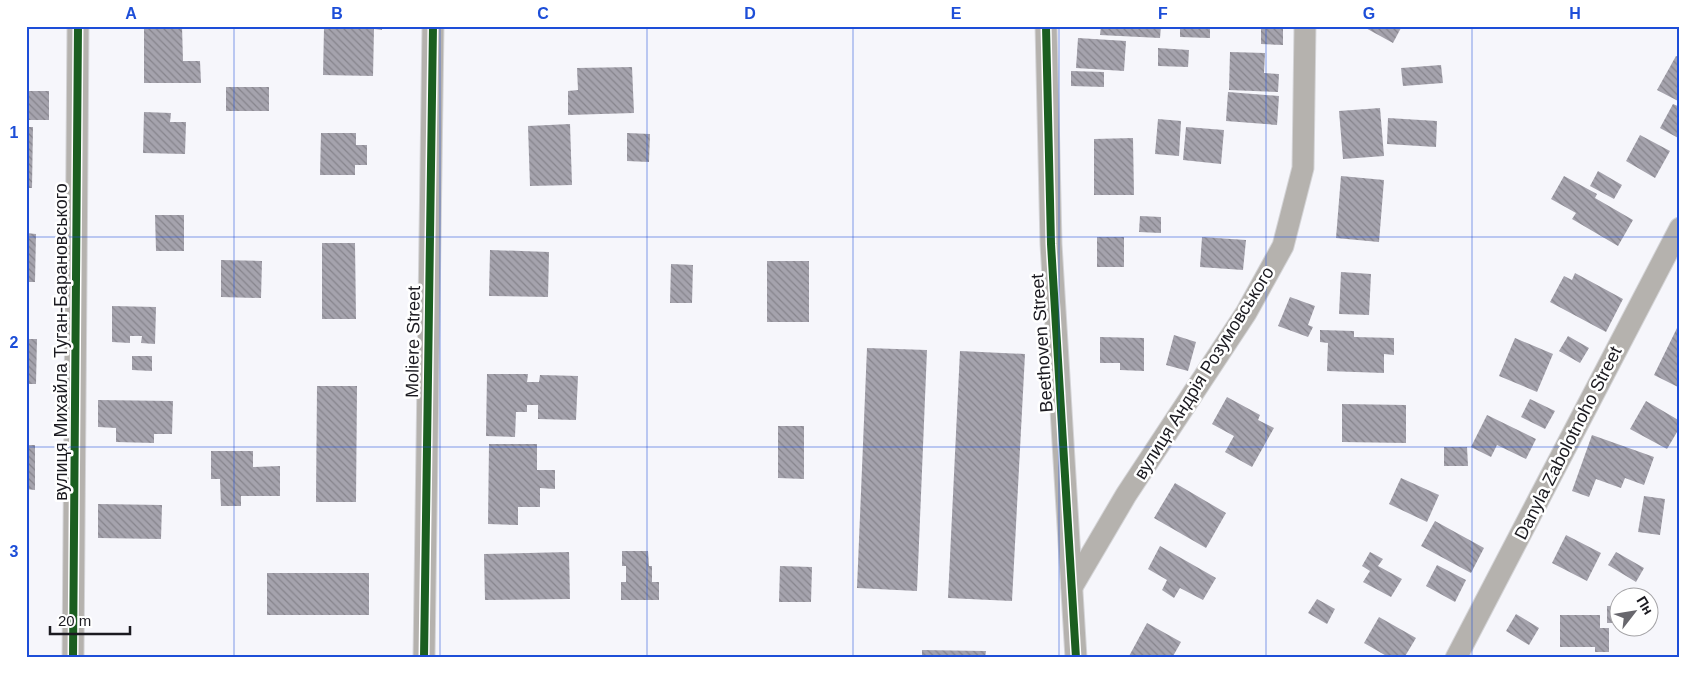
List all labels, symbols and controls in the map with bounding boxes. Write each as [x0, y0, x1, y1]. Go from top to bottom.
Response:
text: A [125, 5, 137, 22]
text: B [331, 5, 343, 22]
text: C [537, 5, 549, 22]
text: D [744, 5, 756, 22]
text: E [951, 5, 962, 22]
text: F [1158, 5, 1168, 22]
text: G [1363, 5, 1375, 22]
text: H [1569, 5, 1581, 22]
text: 1 [10, 124, 19, 141]
street label: вулиця Михайла Туган-Барановського [51, 183, 71, 501]
street label: вулиця Андрія Розумовського [1130, 263, 1278, 483]
street label: Beethoven Street [1027, 273, 1057, 413]
street label: Moliere Street [402, 286, 424, 398]
text: 2 [10, 334, 19, 351]
street label: Danyla Zabolotnoho Street [1510, 343, 1626, 543]
text: 3 [10, 543, 19, 560]
north arrow [1608, 586, 1658, 636]
text: Пн [1634, 593, 1657, 617]
scale bar [50, 604, 130, 636]
text: 20 m [58, 612, 91, 629]

